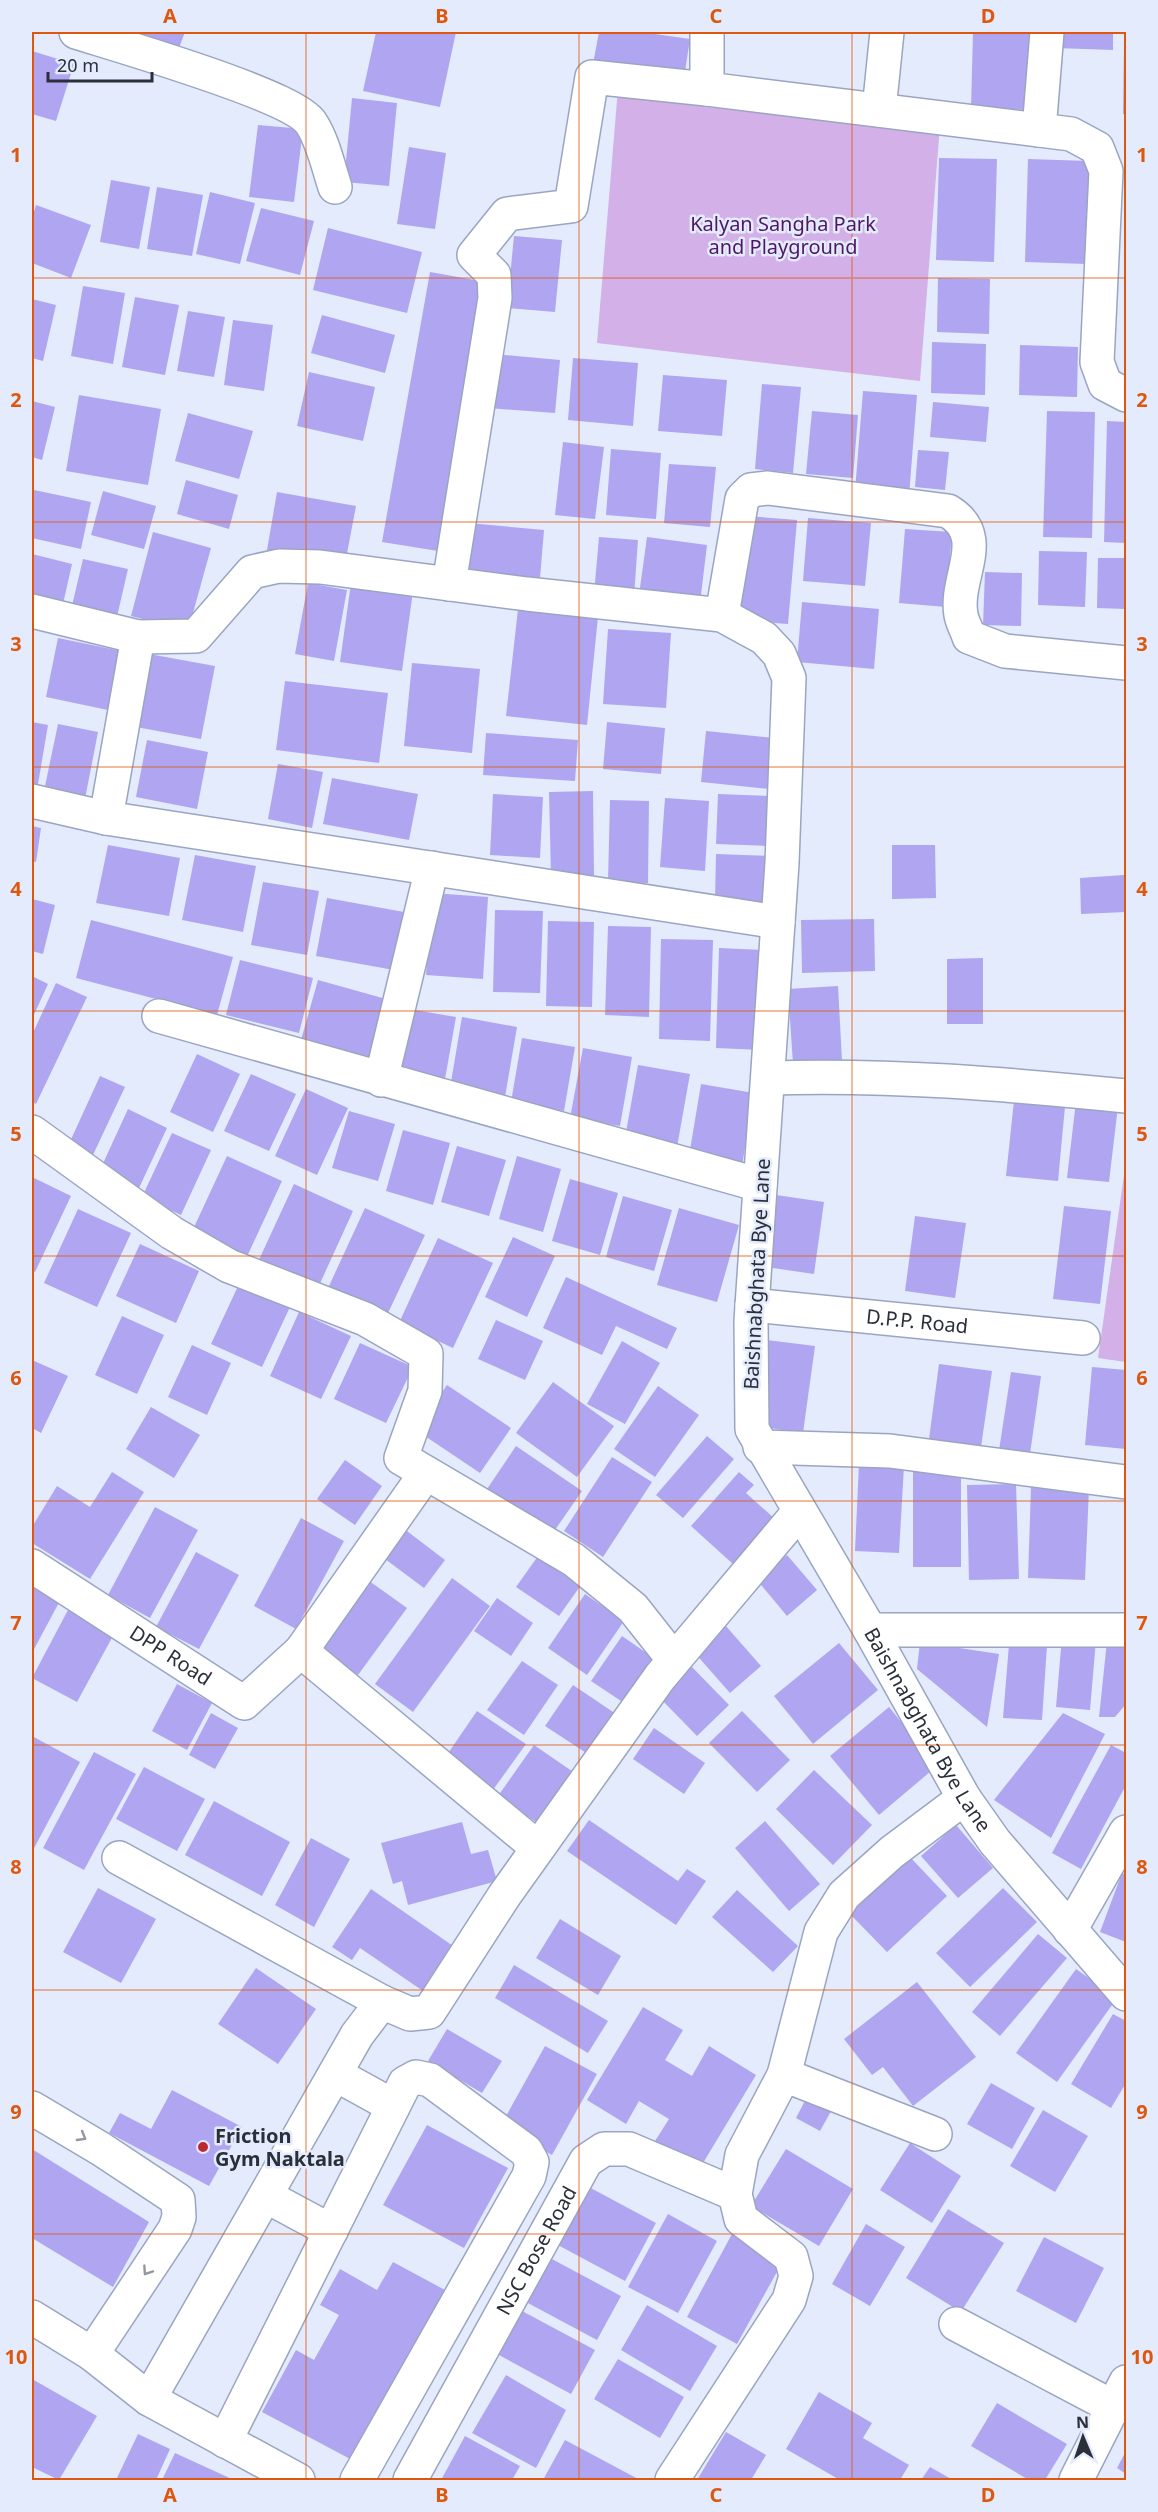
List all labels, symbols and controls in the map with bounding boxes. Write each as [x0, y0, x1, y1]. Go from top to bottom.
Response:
text: A [163, 2, 177, 29]
text: B [435, 2, 449, 29]
text: C [710, 2, 723, 29]
text: D [981, 2, 995, 29]
scale bar [48, 45, 152, 83]
text: 20 m [57, 53, 99, 77]
text: 1 [10, 141, 22, 168]
text: 1 [1136, 141, 1148, 168]
park label: Kalyan Sangha Park and Playground [690, 210, 876, 260]
text: 2 [10, 386, 22, 413]
text: 2 [1136, 386, 1148, 413]
text: 3 [10, 630, 22, 657]
text: 3 [1136, 630, 1148, 657]
text: 4 [10, 875, 22, 902]
text: 4 [1136, 875, 1148, 902]
text: 5 [10, 1120, 22, 1147]
text: 5 [1136, 1120, 1148, 1147]
street label: Baishnabghata Bye Lane [737, 1158, 776, 1390]
street label: D.P.P. Road [865, 1302, 969, 1339]
text: 6 [10, 1364, 22, 1391]
text: 6 [1136, 1364, 1148, 1391]
text: 7 [10, 1609, 22, 1636]
text: 7 [1136, 1609, 1148, 1636]
street label: DPP Road [125, 1619, 217, 1691]
street label: Baishnabghata Bye Lane [858, 1622, 998, 1837]
text: 8 [10, 1853, 22, 1880]
text: 8 [1136, 1853, 1148, 1880]
text: 9 [10, 2098, 22, 2125]
text: 9 [1136, 2098, 1148, 2125]
place label: Friction Gym Naktala [215, 2122, 345, 2172]
one-way arrow [76, 2130, 86, 2142]
marker: Friction Gym Naktala [196, 2140, 210, 2154]
street label: NSC Bose Road [490, 2181, 583, 2320]
one-way arrow [143, 2264, 154, 2275]
text: 10 [5, 2343, 27, 2370]
text: 10 [1131, 2343, 1153, 2370]
north arrow [1053, 2407, 1113, 2467]
text: N [1076, 2411, 1089, 2433]
text: A [163, 2481, 177, 2508]
text: B [435, 2481, 449, 2508]
text: C [710, 2481, 723, 2508]
text: D [981, 2481, 995, 2508]

